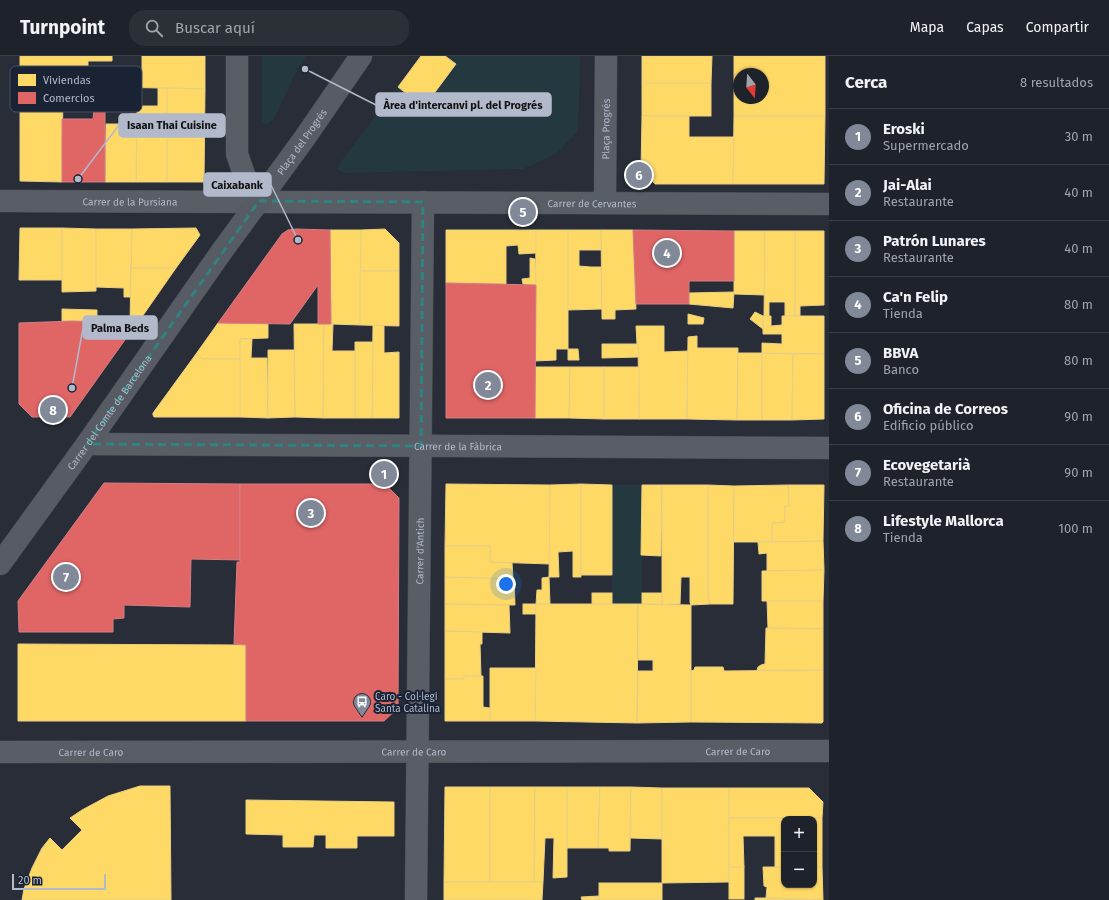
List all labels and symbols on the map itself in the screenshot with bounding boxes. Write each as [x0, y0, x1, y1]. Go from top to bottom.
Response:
legend [10, 66, 142, 112]
north arrow [733, 68, 769, 104]
text: Viviendas [43, 74, 91, 87]
text: Comercios [43, 92, 95, 105]
callout: Àrea d'intercanvi pl. del Progrés [376, 93, 551, 116]
text: Àrea d'intercanvi pl. del Progrés [383, 98, 543, 112]
street label: Plaça Progrés [600, 98, 613, 159]
street label: Plaça del Progrés [275, 107, 330, 177]
callout: Isaan Thai Cuisine [119, 114, 225, 137]
text: Isaan Thai Cuisine [127, 119, 217, 132]
pin: 6 [626, 160, 652, 190]
callout: Caixabank [204, 173, 271, 196]
text: Caixabank [211, 179, 264, 192]
street label: Carrer de la Pursiana [83, 196, 177, 209]
pin: 5 [510, 197, 536, 227]
street label: Carrer de Cervantes [548, 198, 637, 210]
pin: 4 [654, 238, 680, 268]
callout: Palma Beds [83, 316, 157, 339]
text: Palma Beds [91, 322, 150, 335]
street label: Carrer del Comte de Barcelona [65, 353, 155, 473]
pin: 2 [475, 370, 501, 400]
pin: 8 [40, 395, 66, 425]
street label: Carrer de la Fàbrica [414, 441, 502, 453]
pin: 1 [371, 459, 397, 489]
pin: 3 [298, 498, 324, 528]
street label: Carrer d'Antich [414, 517, 427, 585]
pin: 7 [53, 562, 79, 592]
your location [496, 574, 516, 594]
place label: Caro - Col·legi Santa Catalina [375, 691, 440, 715]
bus stop icon: Caro - Col·legi Santa Catalina [352, 692, 372, 717]
street label: Carrer de Caro [382, 746, 447, 759]
street label: Carrer de Caro [706, 746, 771, 758]
street label: Carrer de Caro [59, 747, 124, 759]
scale bar [12, 872, 106, 891]

